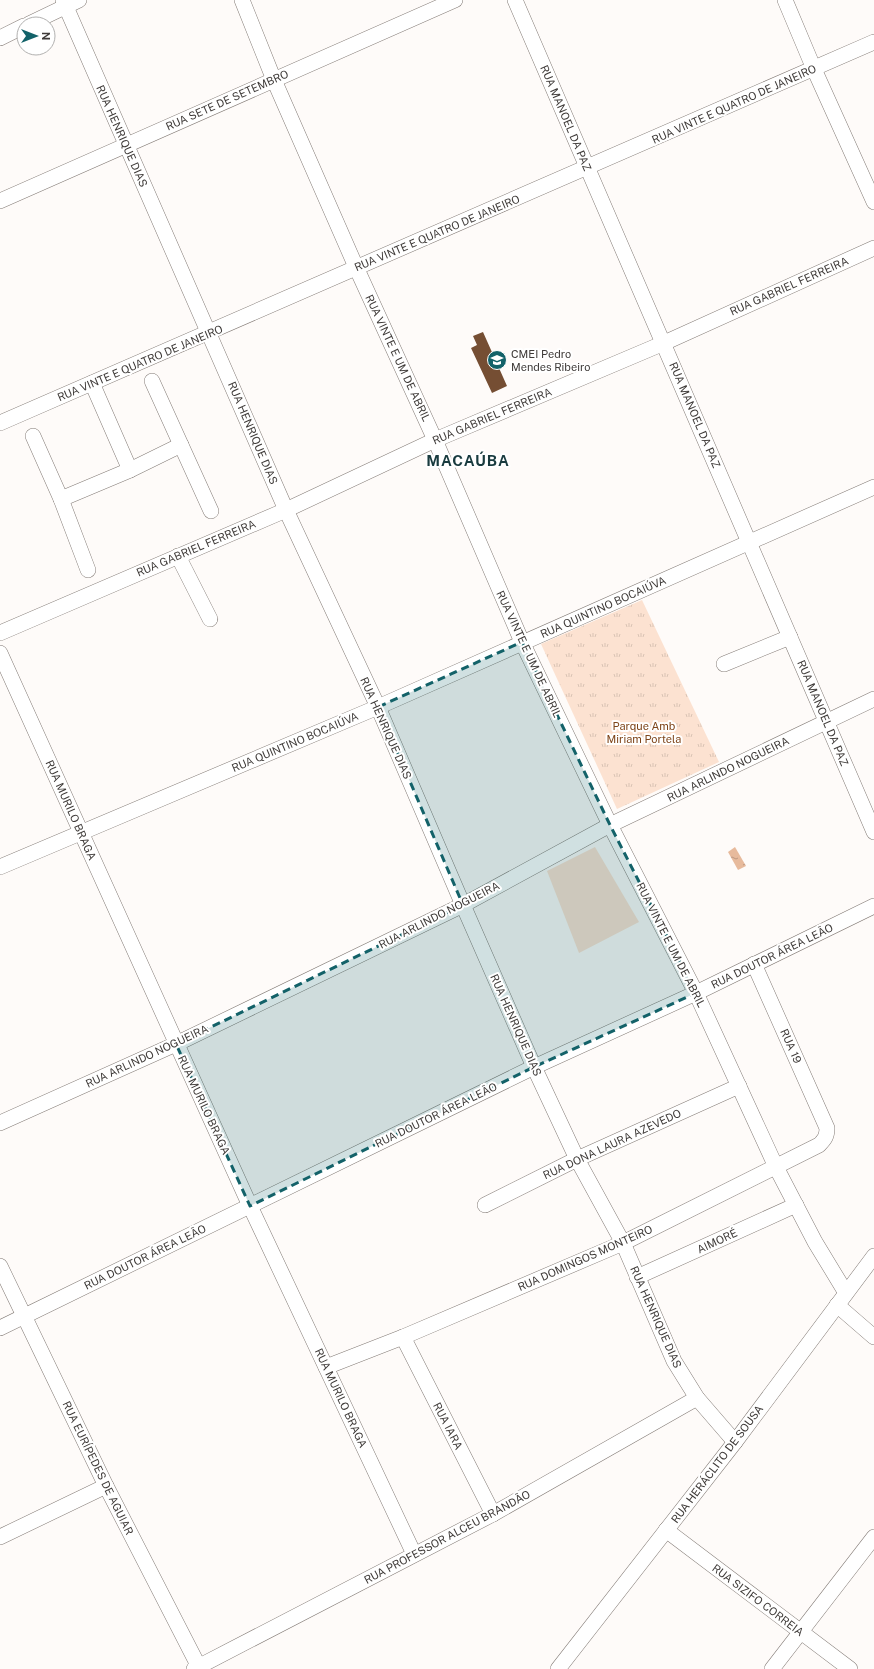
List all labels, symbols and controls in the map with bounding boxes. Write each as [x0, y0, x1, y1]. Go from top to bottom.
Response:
north arrow [16, 16, 56, 56]
text: N [40, 32, 52, 40]
street label: RUA VINTE E QUATRO DE JANEIRO [650, 62, 818, 146]
street label: RUA MANOEL DA PAZ [538, 63, 594, 173]
street label: RUA SETE DE SETEMBRO [164, 67, 290, 133]
street label: RUA HENRIQUE DIAS [94, 83, 150, 189]
street label: RUA VINTE E QUATRO DE JANEIRO [353, 193, 521, 273]
street label: RUA GABRIEL FERREIRA [728, 254, 850, 318]
street label: RUA VINTE E UM DE ABRIL [363, 293, 433, 423]
street label: RUA VINTE E QUATRO DE JANEIRO [56, 323, 224, 403]
place label: CMEI Pedro Mendes Ribeiro [511, 348, 590, 373]
school or university icon: CMEI Pedro Mendes Ribeiro [486, 349, 508, 371]
street label: RUA MANOEL DA PAZ [667, 360, 723, 470]
street label: RUA HENRIQUE DIAS [226, 380, 280, 486]
street label: RUA GABRIEL FERREIRA [431, 385, 554, 447]
district label: MACAÚBA [426, 451, 510, 469]
street label: RUA GABRIEL FERREIRA [135, 517, 258, 579]
street label: RUA QUINTINO BOCAIÚVA [538, 573, 668, 640]
street label: RUA VINTE E UM DE ABRIL [494, 589, 564, 719]
street label: RUA MANOEL DA PAZ [795, 658, 851, 768]
street label: RUA HENRIQUE DIAS [358, 675, 414, 781]
street label: RUA QUINTINO BOCAIÚVA [230, 709, 360, 774]
park label: Parque Amb Miriam Portela [607, 720, 681, 745]
street label: RUA ARLINDO NOGUEIRA [665, 734, 791, 804]
street label: RUA MURILO BRAGA [44, 758, 99, 862]
street label: RUA ARLINDO NOGUEIRA [377, 879, 502, 951]
street label: RUA VINTE E UM DE ABRIL [634, 881, 708, 1009]
street label: RUA DOUTOR ÁREA LEÃO [709, 920, 835, 991]
street label: RUA HENRIQUE DIAS [488, 972, 544, 1078]
street label: RUA ARLINDO NOGUEIRA [84, 1022, 210, 1090]
street label: RUA 19 [778, 1027, 804, 1065]
street label: RUA MURILO BRAGA [176, 1053, 232, 1157]
street label: RUA DOUTOR ÁREA LEÃO [373, 1079, 499, 1150]
street label: RUA DONA LAURA AZEVEDO [541, 1107, 683, 1181]
street label: RUA DOUTOR ÁREA LEÃO [82, 1221, 208, 1292]
street label: RUA DOMINGOS MONTEIRO [516, 1223, 654, 1293]
street label: AIMORÉ [695, 1225, 739, 1256]
street label: RUA HENRIQUE DIAS [628, 1264, 684, 1370]
street label: RUA MURILO BRAGA [313, 1346, 369, 1450]
street label: RUA EURÍPEDES DE AGUIAR [60, 1399, 137, 1537]
street label: RUA IARA [431, 1400, 465, 1452]
street label: RUA HERÁCLITO DE SOUSA [668, 1402, 765, 1525]
street label: RUA PROFESSOR ALCEU BRANDÃO [362, 1488, 532, 1586]
street label: RUA SIZIFO CORREIA [710, 1562, 806, 1638]

